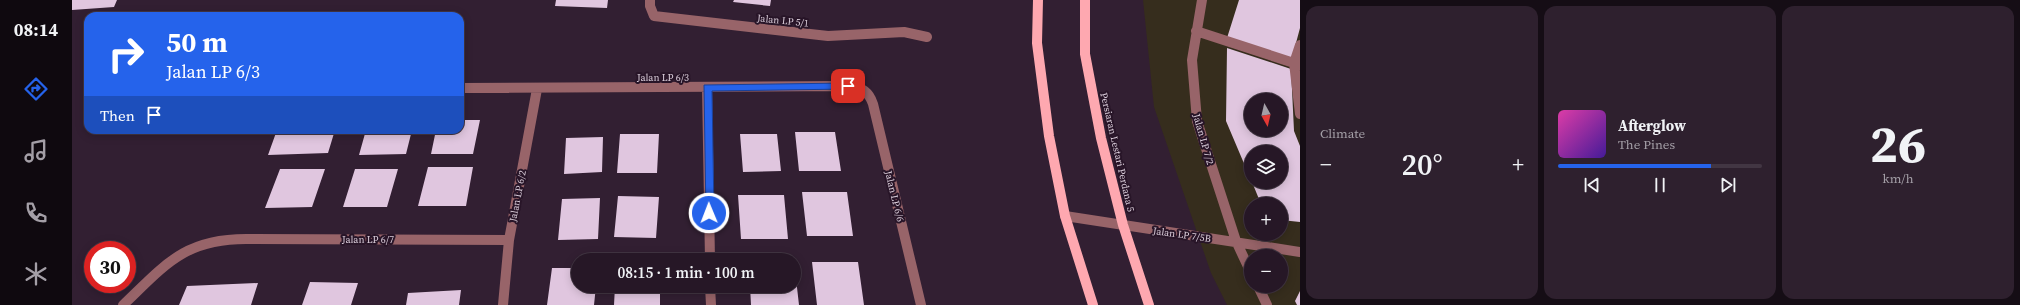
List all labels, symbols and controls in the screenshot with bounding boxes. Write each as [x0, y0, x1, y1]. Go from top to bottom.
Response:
street label: Jalan LP 5/1 [755, 11, 810, 30]
text: 08:14 [14, 17, 58, 42]
text: 50 m [166, 23, 228, 61]
icon: right [100, 28, 152, 80]
text: Jalan LP 6/3 [166, 59, 260, 84]
pin [831, 69, 865, 103]
street label: Jalan LP 6/3 [636, 71, 689, 84]
icon: directions [22, 75, 50, 103]
icon: arrive [837, 75, 859, 97]
street label: Persiaran Lestari Perdana 5 [1097, 91, 1138, 213]
north arrow [1244, 93, 1288, 137]
map controls [1244, 93, 1288, 293]
icon: arrive [143, 104, 165, 126]
text: Then [100, 105, 135, 126]
text: 26 [1870, 108, 1926, 179]
street label: Jalan LP 7/2 [1190, 111, 1217, 166]
text: Afterglow [1618, 115, 1686, 136]
text: Climate [1320, 125, 1365, 142]
text: The Pines [1618, 136, 1675, 153]
icon: music [22, 137, 50, 165]
text: 20° [1401, 144, 1443, 185]
button: layers [1244, 145, 1288, 189]
text: − [1320, 149, 1332, 179]
text: + [1512, 149, 1524, 179]
street label: Jalan LP 6/6 [882, 168, 907, 223]
street label: Jalan LP 6/2 [506, 169, 529, 224]
text: km/h [1883, 170, 1913, 187]
icon: previous [1581, 174, 1603, 196]
icon: pause [1649, 174, 1671, 196]
icon: next [1717, 174, 1739, 196]
position arrow [688, 192, 730, 234]
button: + [1244, 197, 1288, 241]
icon: phone [22, 199, 50, 227]
street label: Jalan LP 7/5B [1151, 224, 1212, 245]
street label: Jalan LP 6/7 [341, 233, 394, 246]
speed limit sign: 30 [84, 241, 136, 293]
button: − [1244, 249, 1288, 293]
icon: climate [22, 260, 50, 288]
text: 08:15 · 1 min · 100 m [618, 262, 754, 283]

